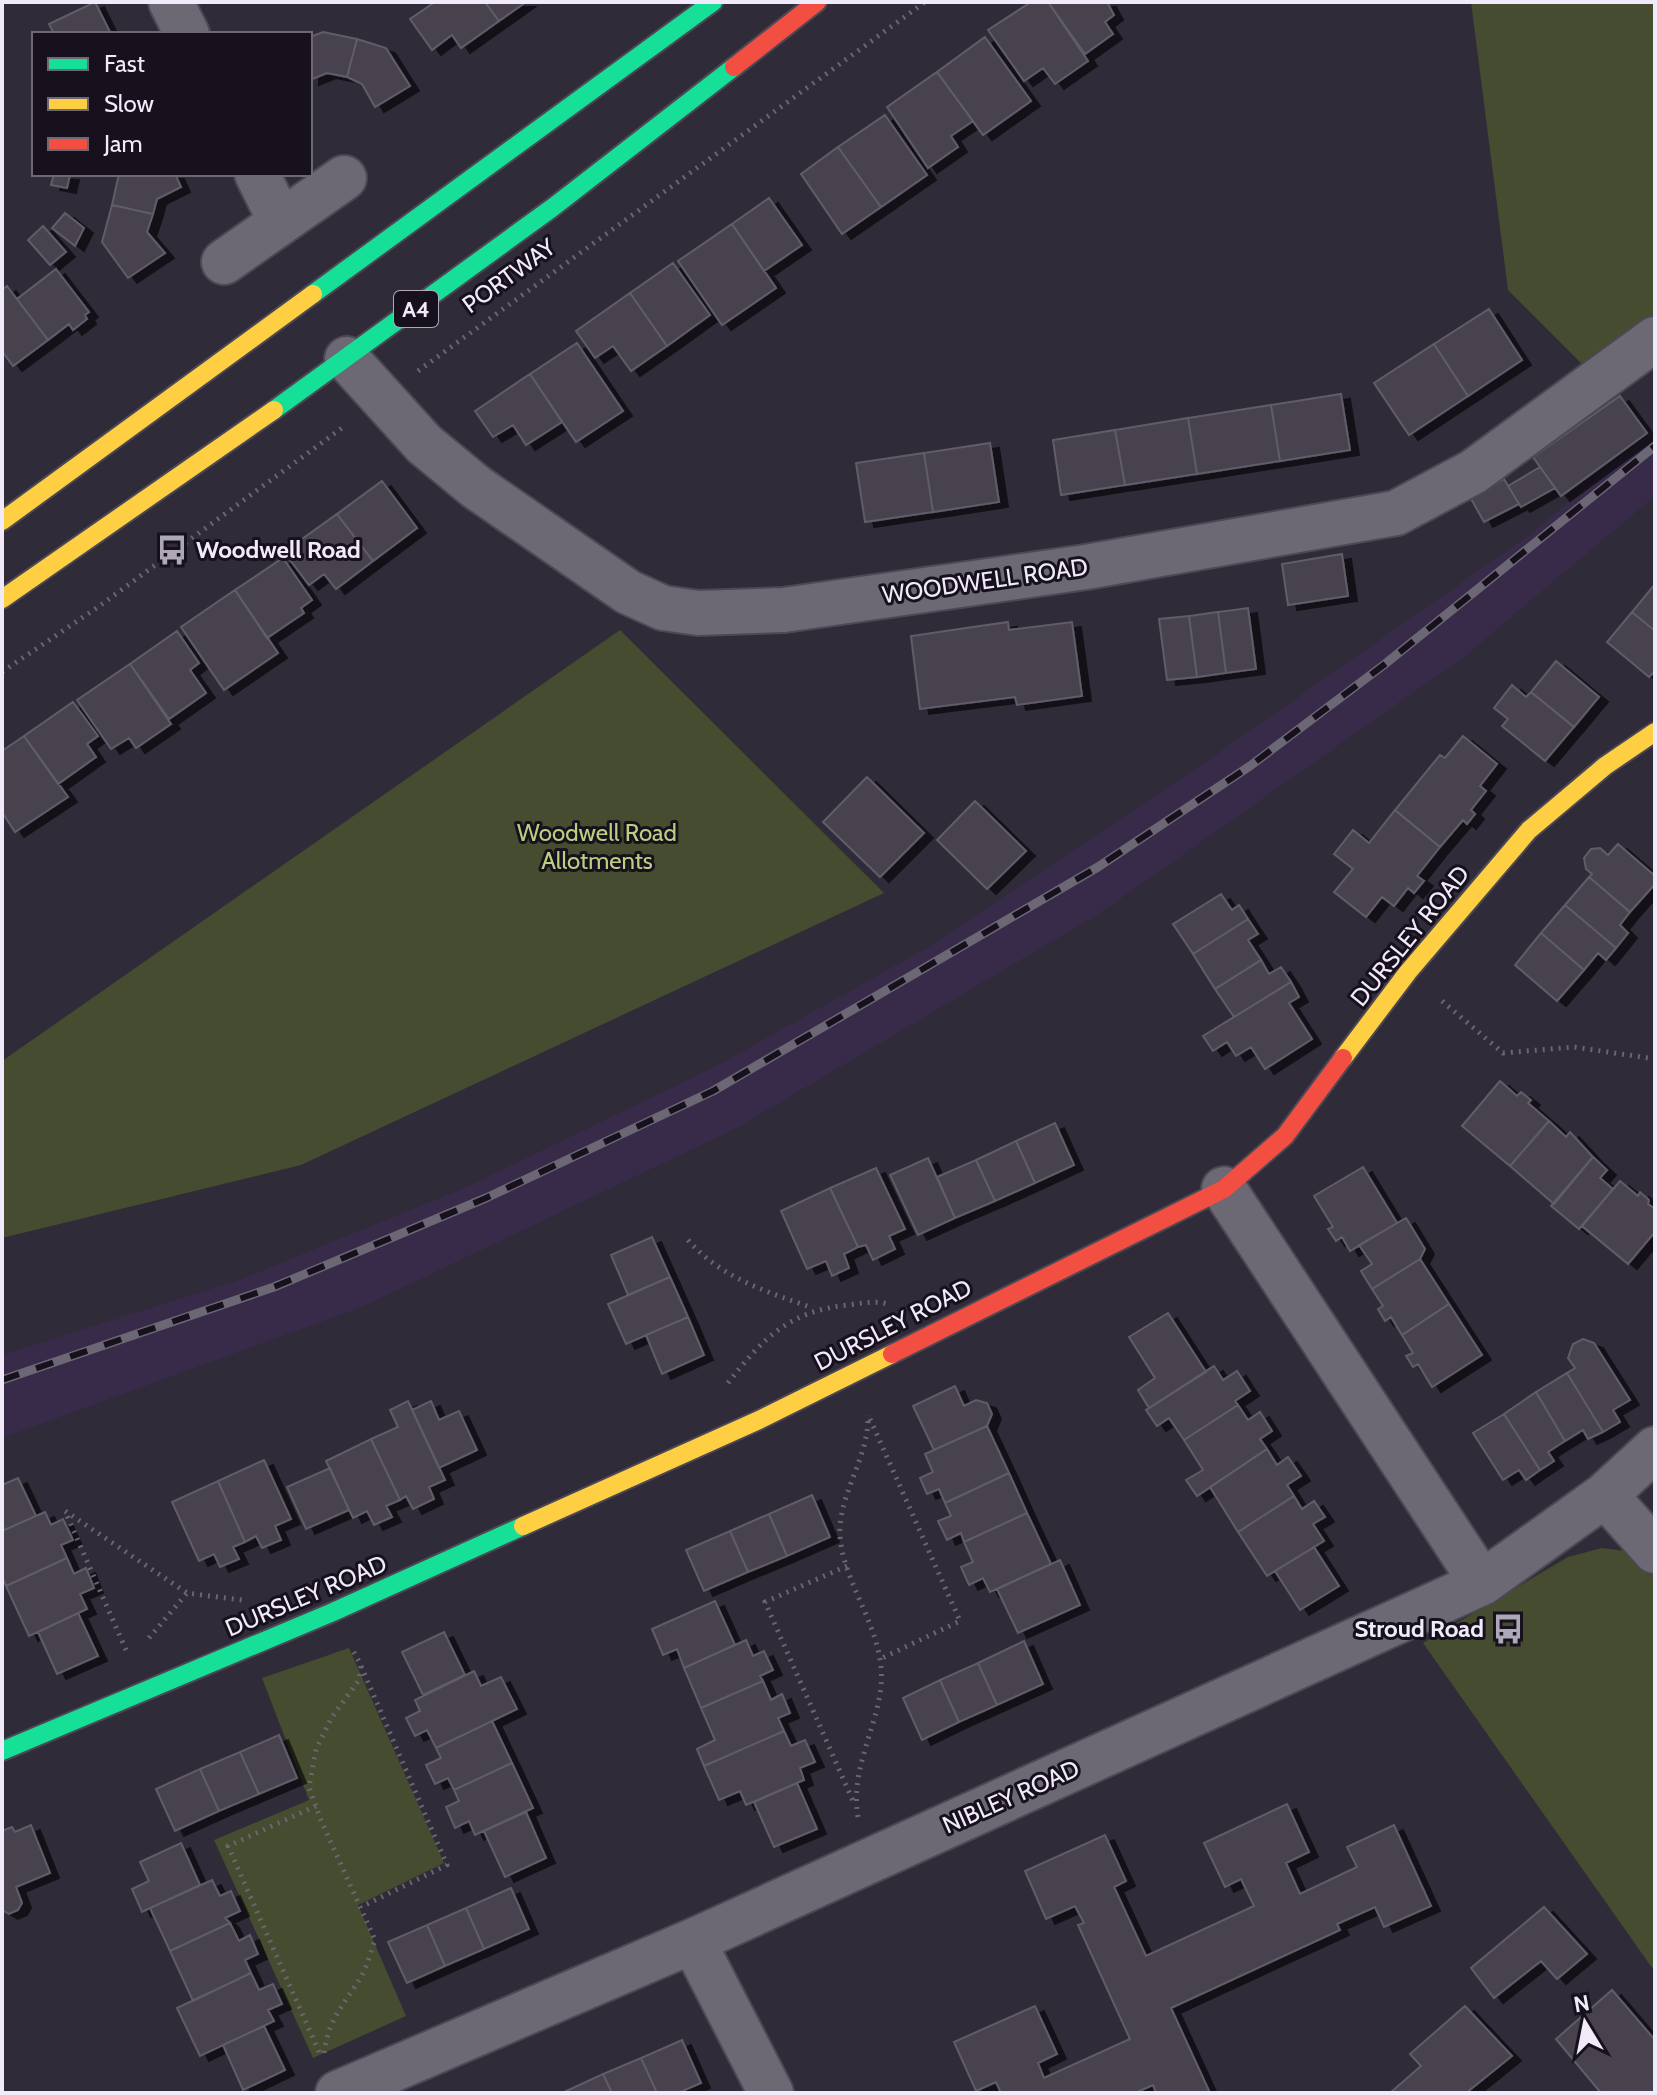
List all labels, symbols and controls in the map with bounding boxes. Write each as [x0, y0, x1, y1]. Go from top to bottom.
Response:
legend [32, 32, 312, 176]
text: Fast [104, 49, 145, 78]
text: Slow [104, 89, 154, 118]
text: Jam [103, 129, 142, 158]
street label: PORTWAY [457, 232, 561, 319]
road number: A4 [394, 291, 438, 327]
bus stop icon: Woodwell Road [155, 533, 189, 567]
place label: Woodwell Road [196, 535, 361, 564]
street label: WOODWELL ROAD [880, 552, 1090, 609]
park label: Woodwell Road Allotments [517, 818, 677, 875]
street label: DURSLEY ROAD [1344, 860, 1475, 1012]
street label: DURSLEY ROAD [809, 1272, 976, 1377]
street label: DURSLEY ROAD [221, 1548, 391, 1643]
bus stop icon: Stroud Road [1491, 1612, 1525, 1646]
place label: Stroud Road [1354, 1614, 1484, 1643]
street label: NIBLEY ROAD [938, 1753, 1084, 1840]
north arrow [1545, 1983, 1625, 2063]
text: N [1572, 1989, 1592, 2018]

